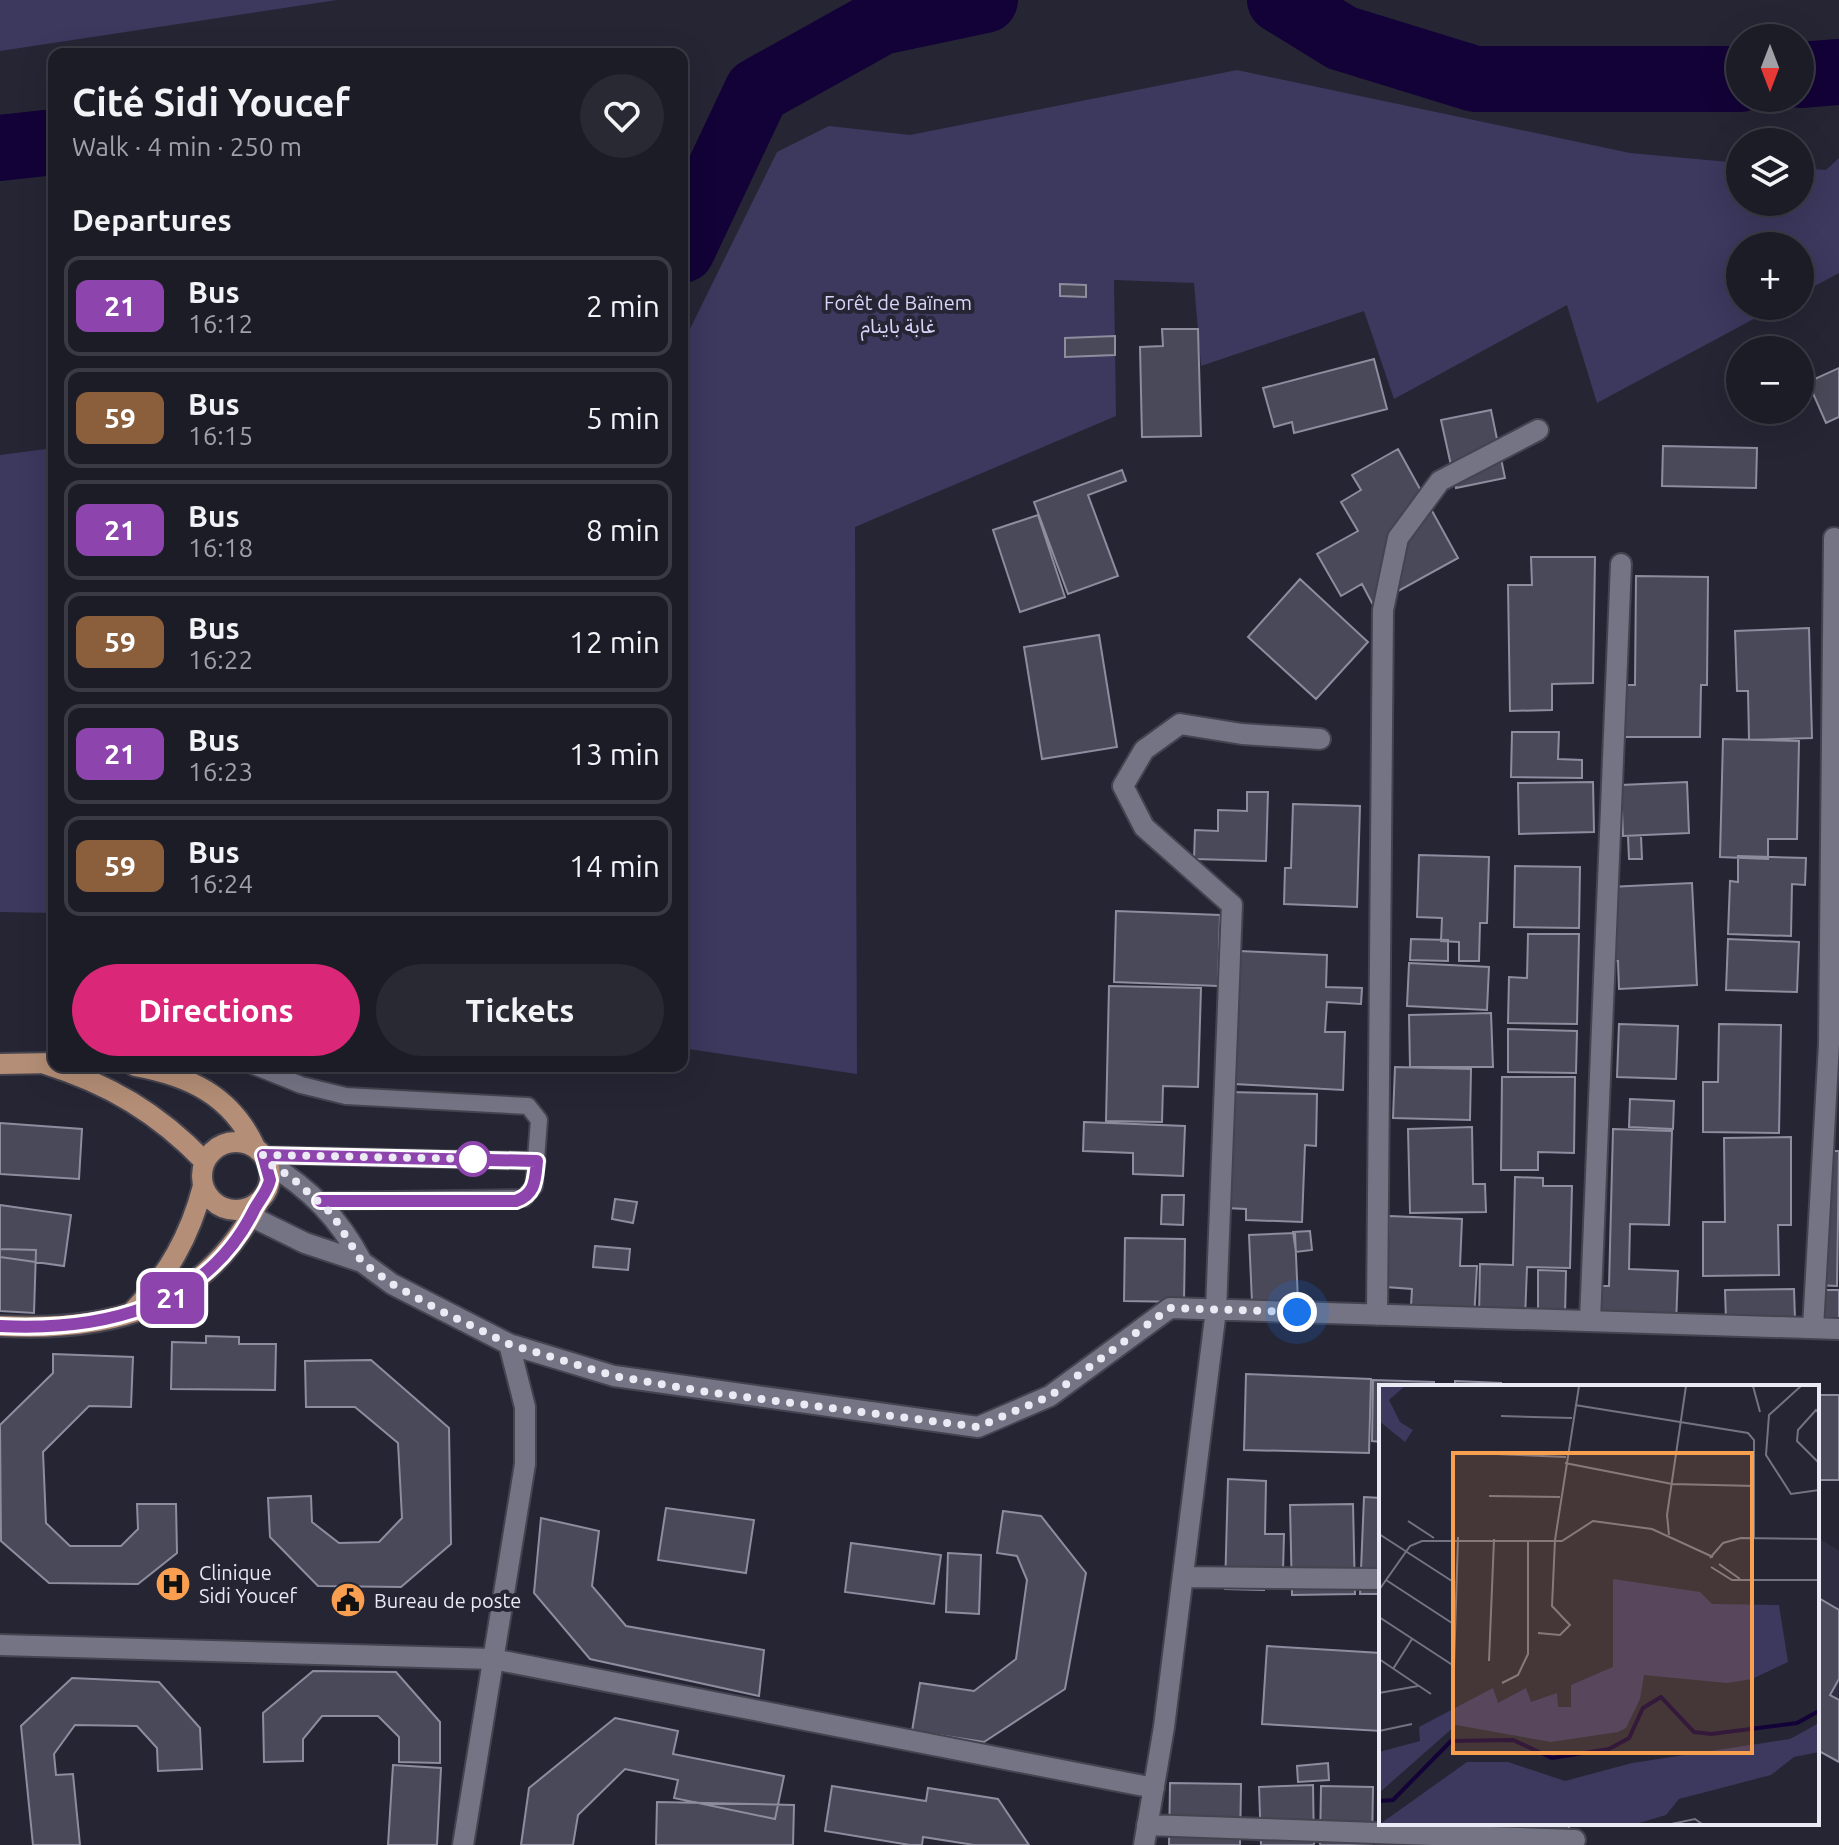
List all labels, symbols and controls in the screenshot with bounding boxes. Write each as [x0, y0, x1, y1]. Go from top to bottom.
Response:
north arrow [1726, 24, 1814, 112]
map controls [1726, 24, 1814, 424]
button: heart [580, 74, 664, 158]
text: Cité Sidi Youcef [72, 81, 350, 123]
button: layers [1726, 128, 1814, 216]
text: Walk · 4 min · 250 m [72, 132, 302, 161]
text: Departures [72, 203, 232, 237]
button: + [1726, 232, 1814, 320]
text: Bus [188, 275, 240, 309]
text: 2 min [586, 289, 660, 323]
text: 21 [104, 290, 136, 321]
park label: Forêt de Baïnem غابة باينام [824, 291, 972, 341]
text: 16:12 [188, 309, 253, 338]
button: − [1726, 336, 1814, 424]
text: Bus [188, 387, 240, 421]
text: 5 min [586, 401, 660, 435]
text: 59 [104, 402, 136, 433]
text: 16:15 [188, 421, 253, 450]
text: Bus [188, 499, 240, 533]
text: 8 min [586, 513, 660, 547]
text: 21 [104, 514, 136, 545]
text: 16:18 [188, 533, 253, 562]
text: Bus [188, 611, 240, 645]
text: 12 min [569, 625, 660, 659]
text: 59 [104, 626, 136, 657]
text: 16:22 [188, 645, 253, 674]
text: Bus [188, 723, 240, 757]
text: 13 min [569, 737, 660, 771]
text: 21 [104, 738, 136, 769]
text: 16:23 [188, 757, 253, 786]
text: Bus [188, 835, 240, 869]
text: 14 min [569, 849, 660, 883]
text: 59 [104, 850, 136, 881]
text: 16:24 [188, 869, 253, 898]
button: Directions [72, 964, 360, 1056]
button: Tickets [376, 964, 664, 1056]
unlabelled marker [456, 1142, 490, 1176]
line badge: 21 [136, 1272, 208, 1324]
text: 21 [156, 1282, 188, 1313]
your location [1277, 1292, 1317, 1332]
inset map [1379, 1385, 1819, 1825]
place label: Clinique Sidi Youcef [199, 1561, 298, 1607]
hospital icon: Clinique Sidi Youcef [154, 1565, 192, 1603]
public building icon: Bureau de poste [329, 1581, 367, 1619]
place label: Bureau de poste [374, 1589, 521, 1612]

